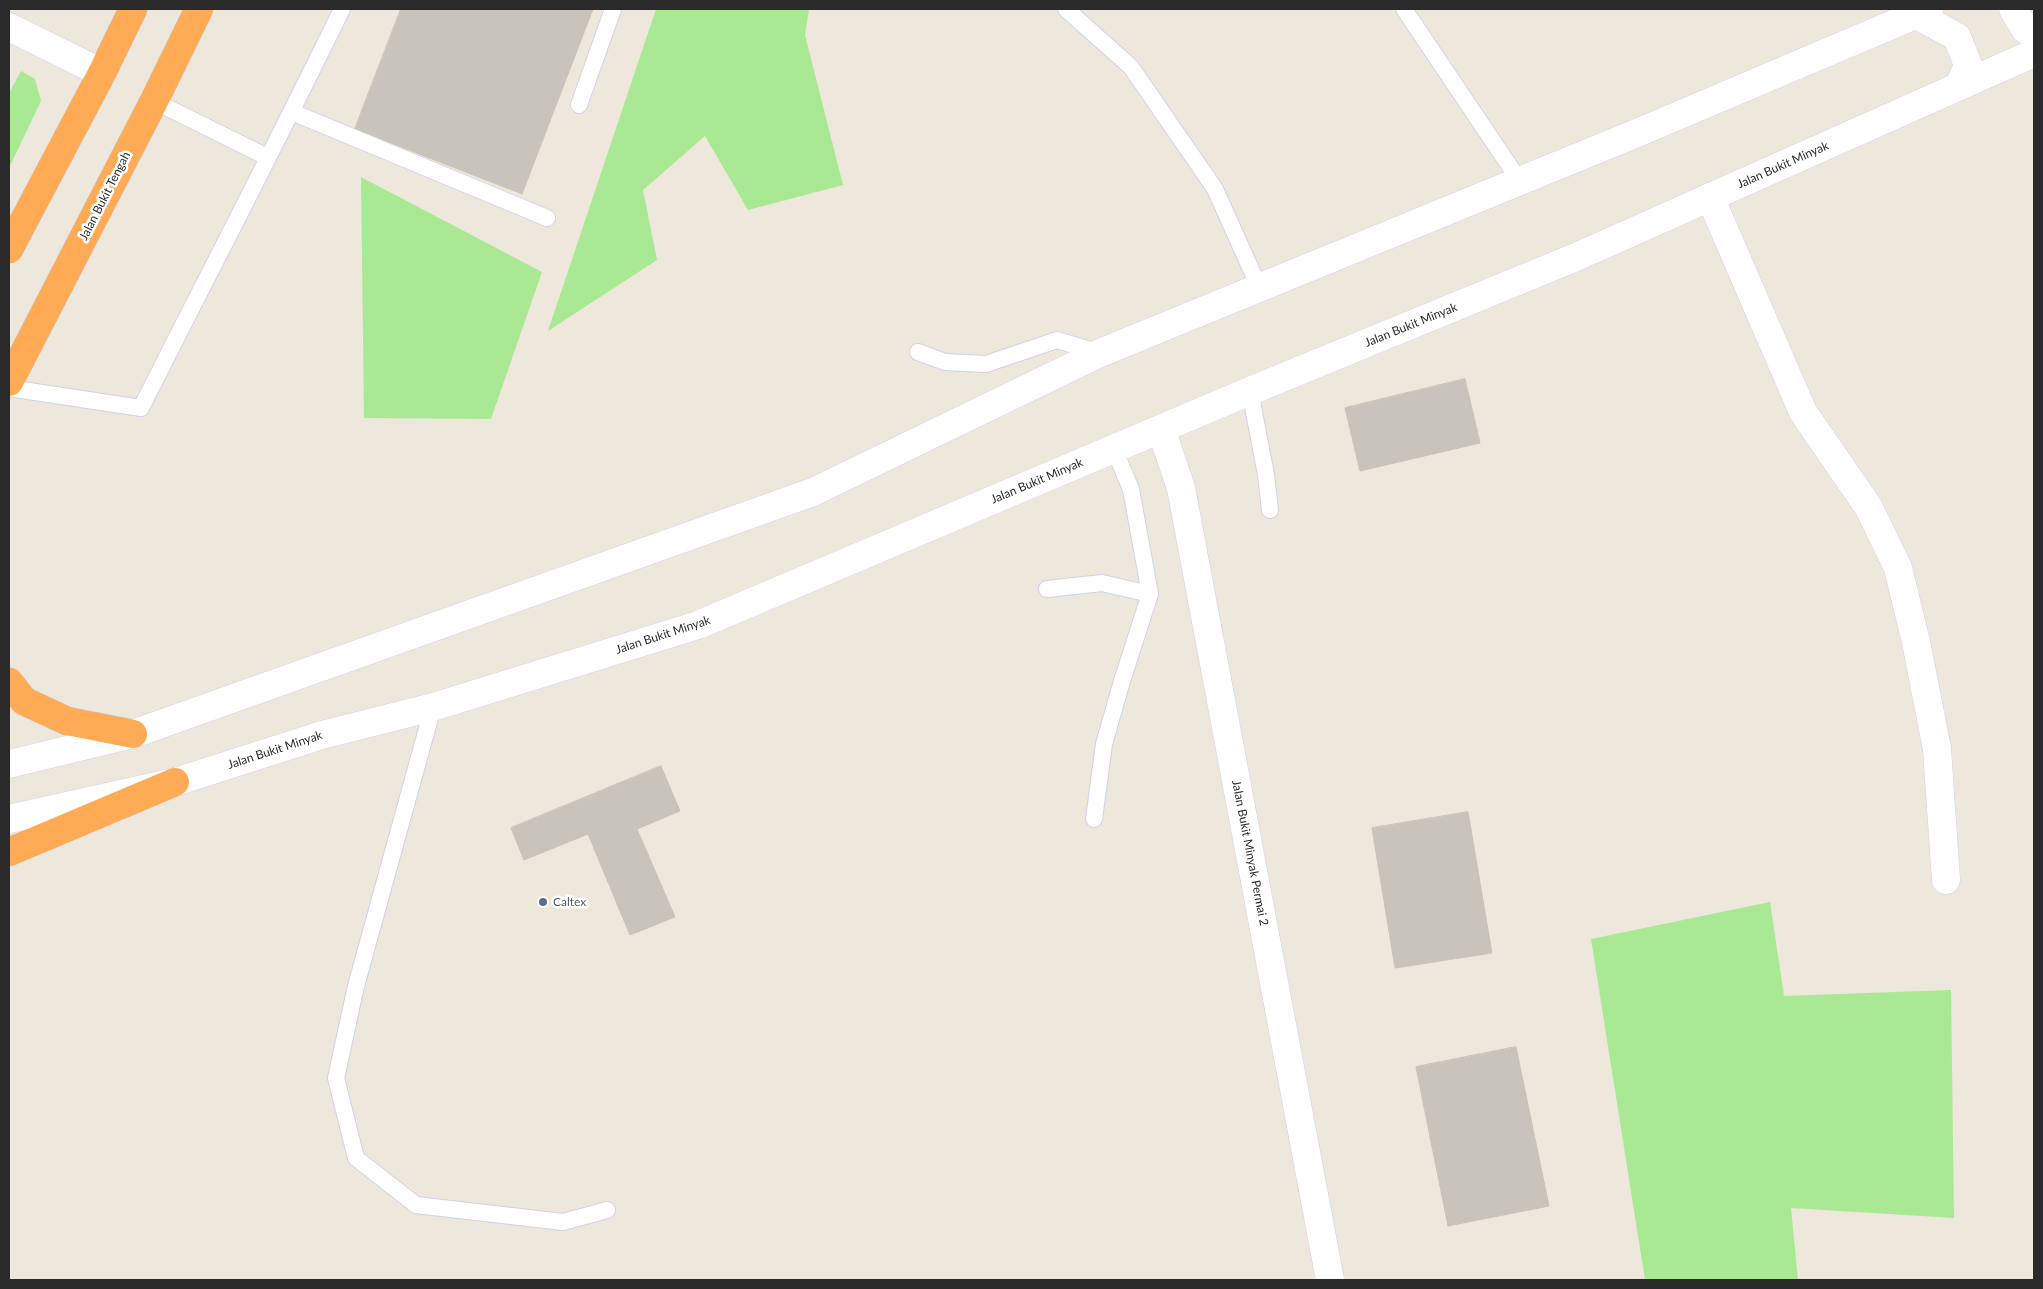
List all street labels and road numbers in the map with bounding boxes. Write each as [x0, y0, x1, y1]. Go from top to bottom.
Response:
street label: Jalan Bukit Minyak [1735, 138, 1831, 192]
street label: Jalan Bukit Tengah [76, 149, 134, 243]
street label: Jalan Bukit Minyak [1363, 300, 1459, 350]
street label: Jalan Bukit Minyak [989, 455, 1085, 507]
street label: Jalan Bukit Minyak [614, 613, 712, 657]
street label: Jalan Bukit Minyak [226, 728, 324, 772]
street label: Jalan Bukit Minyak Permai 2 [1229, 779, 1271, 927]

